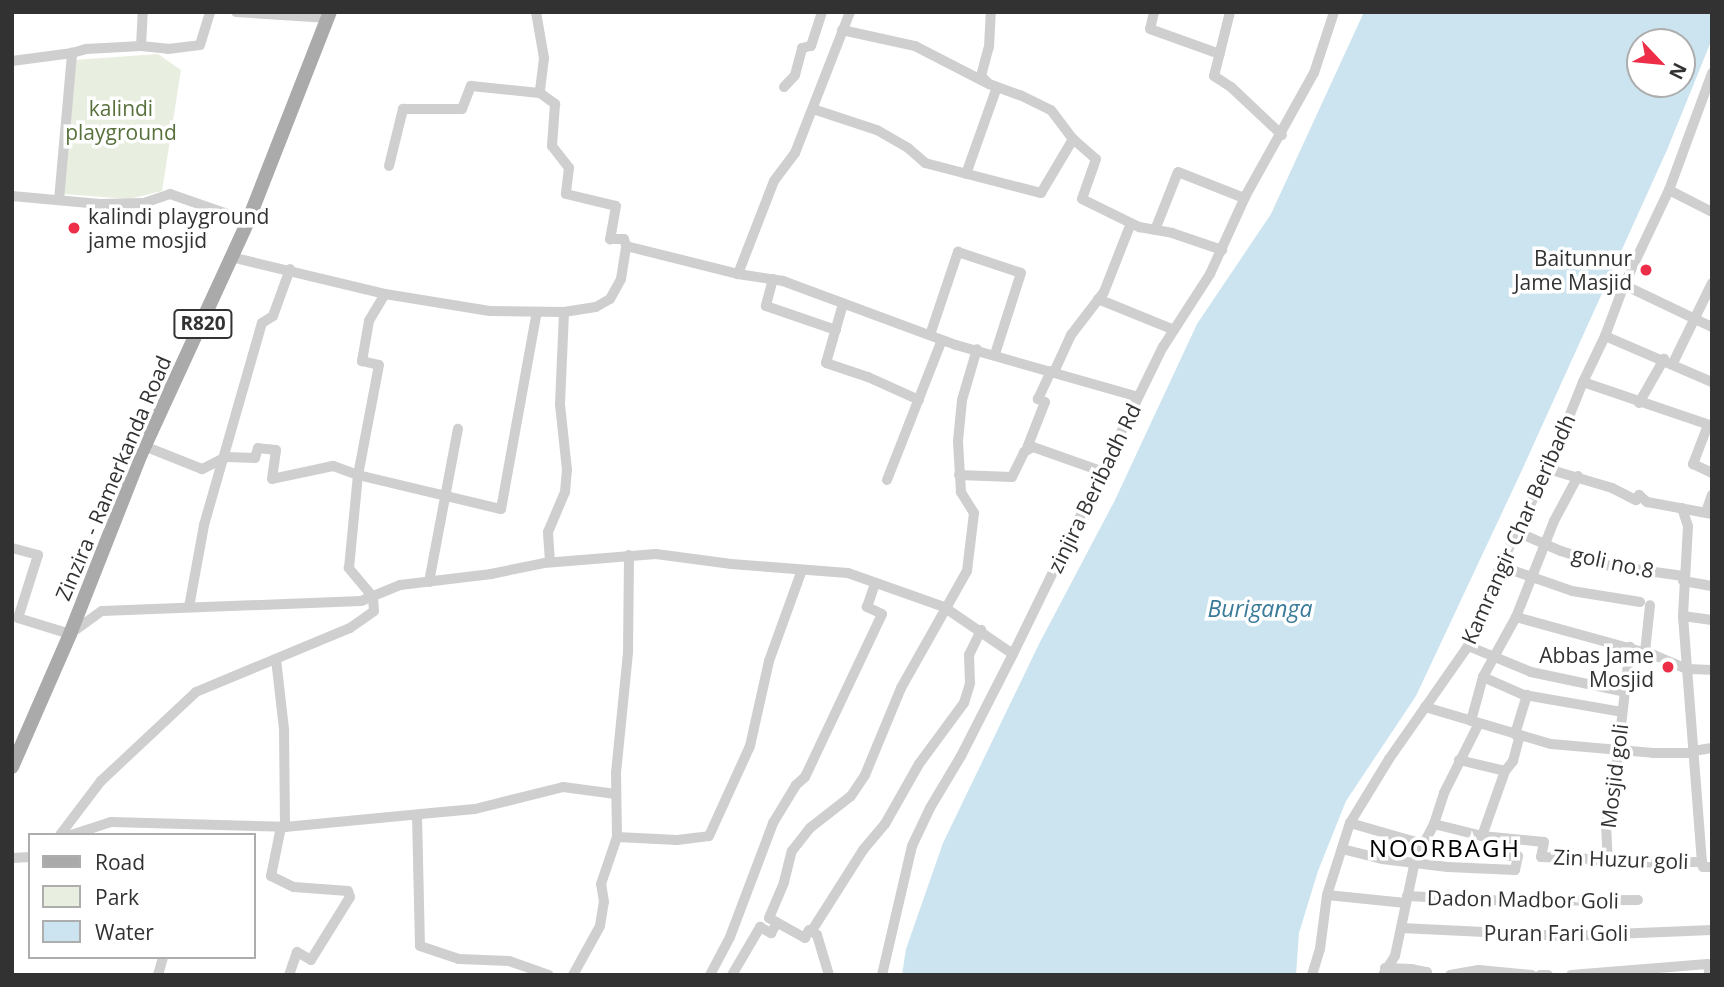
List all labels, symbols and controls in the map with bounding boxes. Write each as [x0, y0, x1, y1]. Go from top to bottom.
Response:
north arrow [1626, 28, 1696, 98]
text: N [1663, 59, 1693, 84]
park label: kalindi playground [65, 95, 177, 145]
place label: kalindi playground jame mosjid [88, 203, 269, 253]
marker: kalindi playground jame mosjid [66, 220, 82, 236]
place label: Baitunnur Jame Masjid [1514, 245, 1632, 295]
marker: Baitunnur Jame Masjid [1638, 262, 1654, 278]
road number: R820 [173, 308, 233, 340]
street label: Zinzira - Ramerkanda Road [50, 352, 176, 604]
street label: zinjira Beribadh Rd [1042, 399, 1146, 577]
street label: Kamrangir Char Beribadh [1456, 410, 1580, 648]
street label: goli no.8 [1570, 541, 1656, 583]
water label: Buriganga [1207, 594, 1313, 622]
place label: Abbas Jame Mosjid [1539, 642, 1654, 692]
marker: Abbas Jame Mosjid [1660, 659, 1676, 675]
street label: Mosjid goli [1595, 722, 1633, 830]
legend [28, 833, 256, 959]
district label: NOORBAGH [1370, 834, 1520, 862]
street label: Zin Huzur goli [1553, 844, 1689, 874]
text: Road [95, 848, 145, 876]
text: Park [95, 883, 139, 911]
street label: Dadon Madbor Goli [1427, 885, 1619, 913]
text: Water [95, 918, 154, 946]
street label: Puran Fari Goli [1484, 920, 1628, 946]

